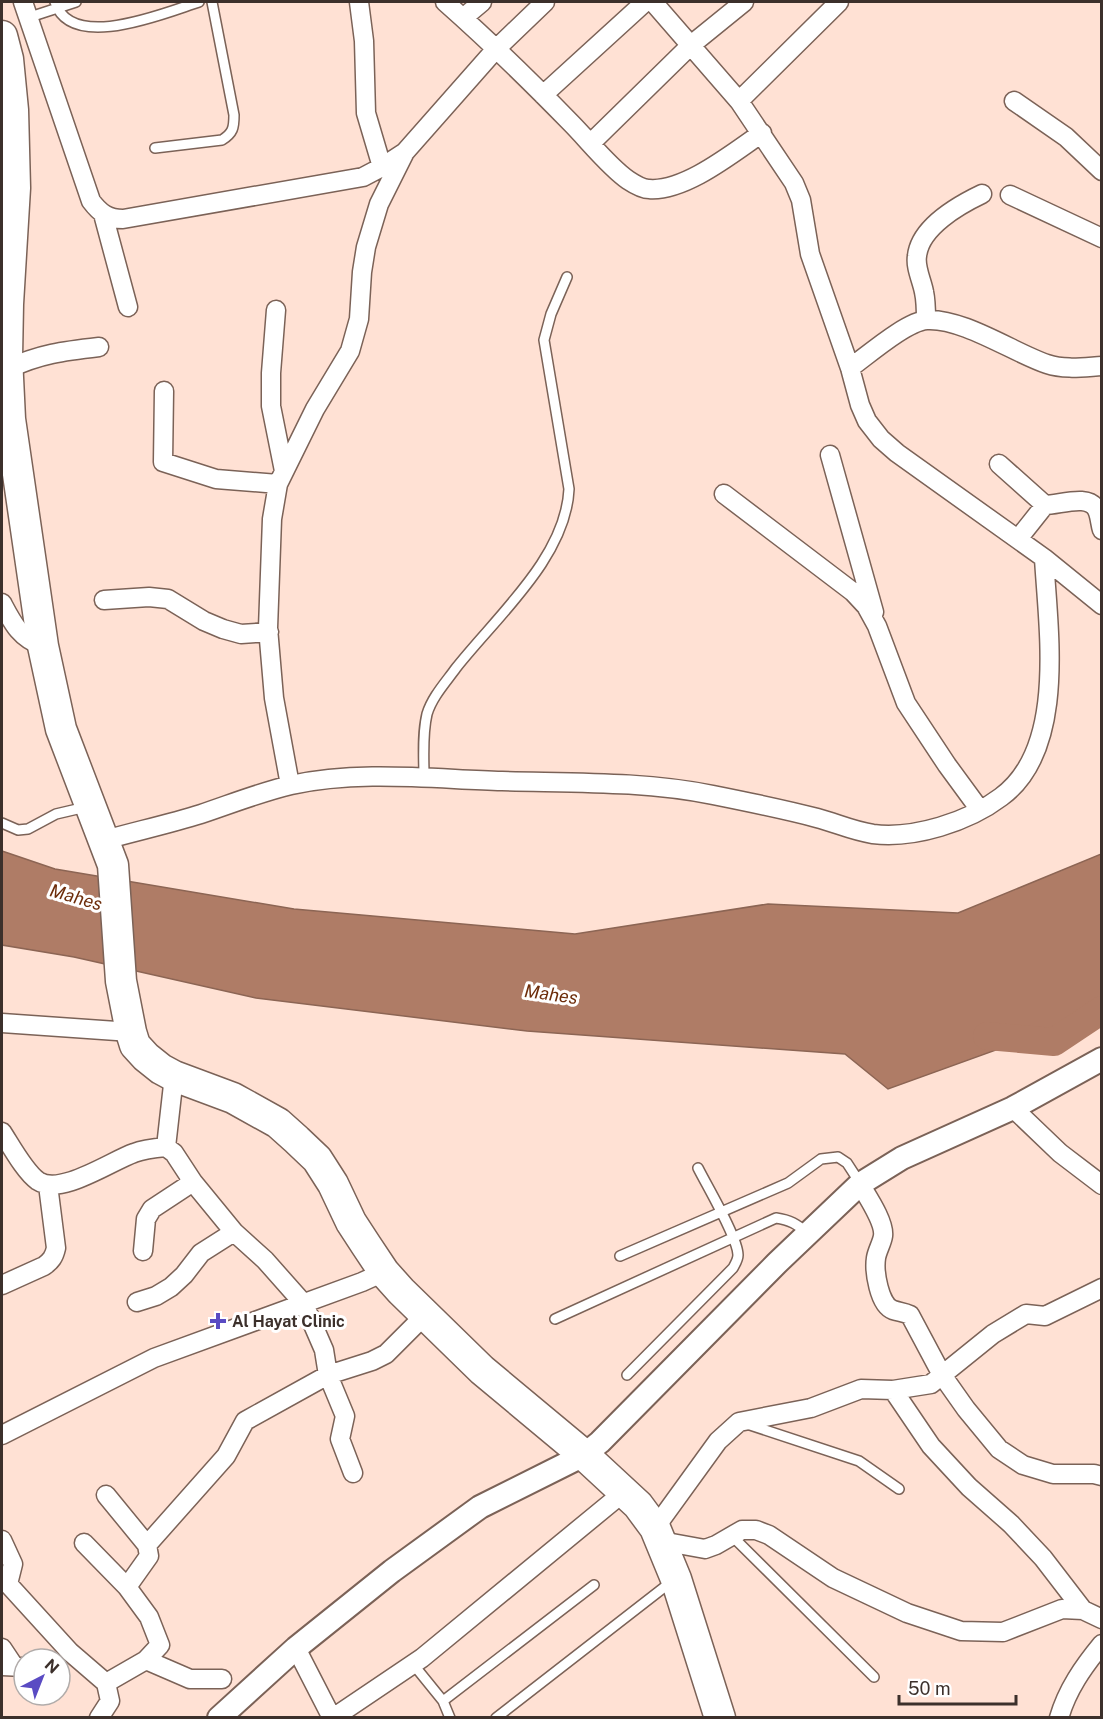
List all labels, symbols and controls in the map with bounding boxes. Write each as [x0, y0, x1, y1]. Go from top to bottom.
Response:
water label: Mahes [47, 880, 105, 915]
water label: Mahes [523, 980, 579, 1008]
marker: Al Hayat Clinic [209, 1312, 227, 1330]
place label: Al Hayat Clinic [232, 1312, 345, 1331]
north arrow [12, 1647, 72, 1707]
text: N [41, 1655, 63, 1677]
scale bar [899, 1668, 1016, 1706]
text: 50 m [908, 1678, 951, 1699]

